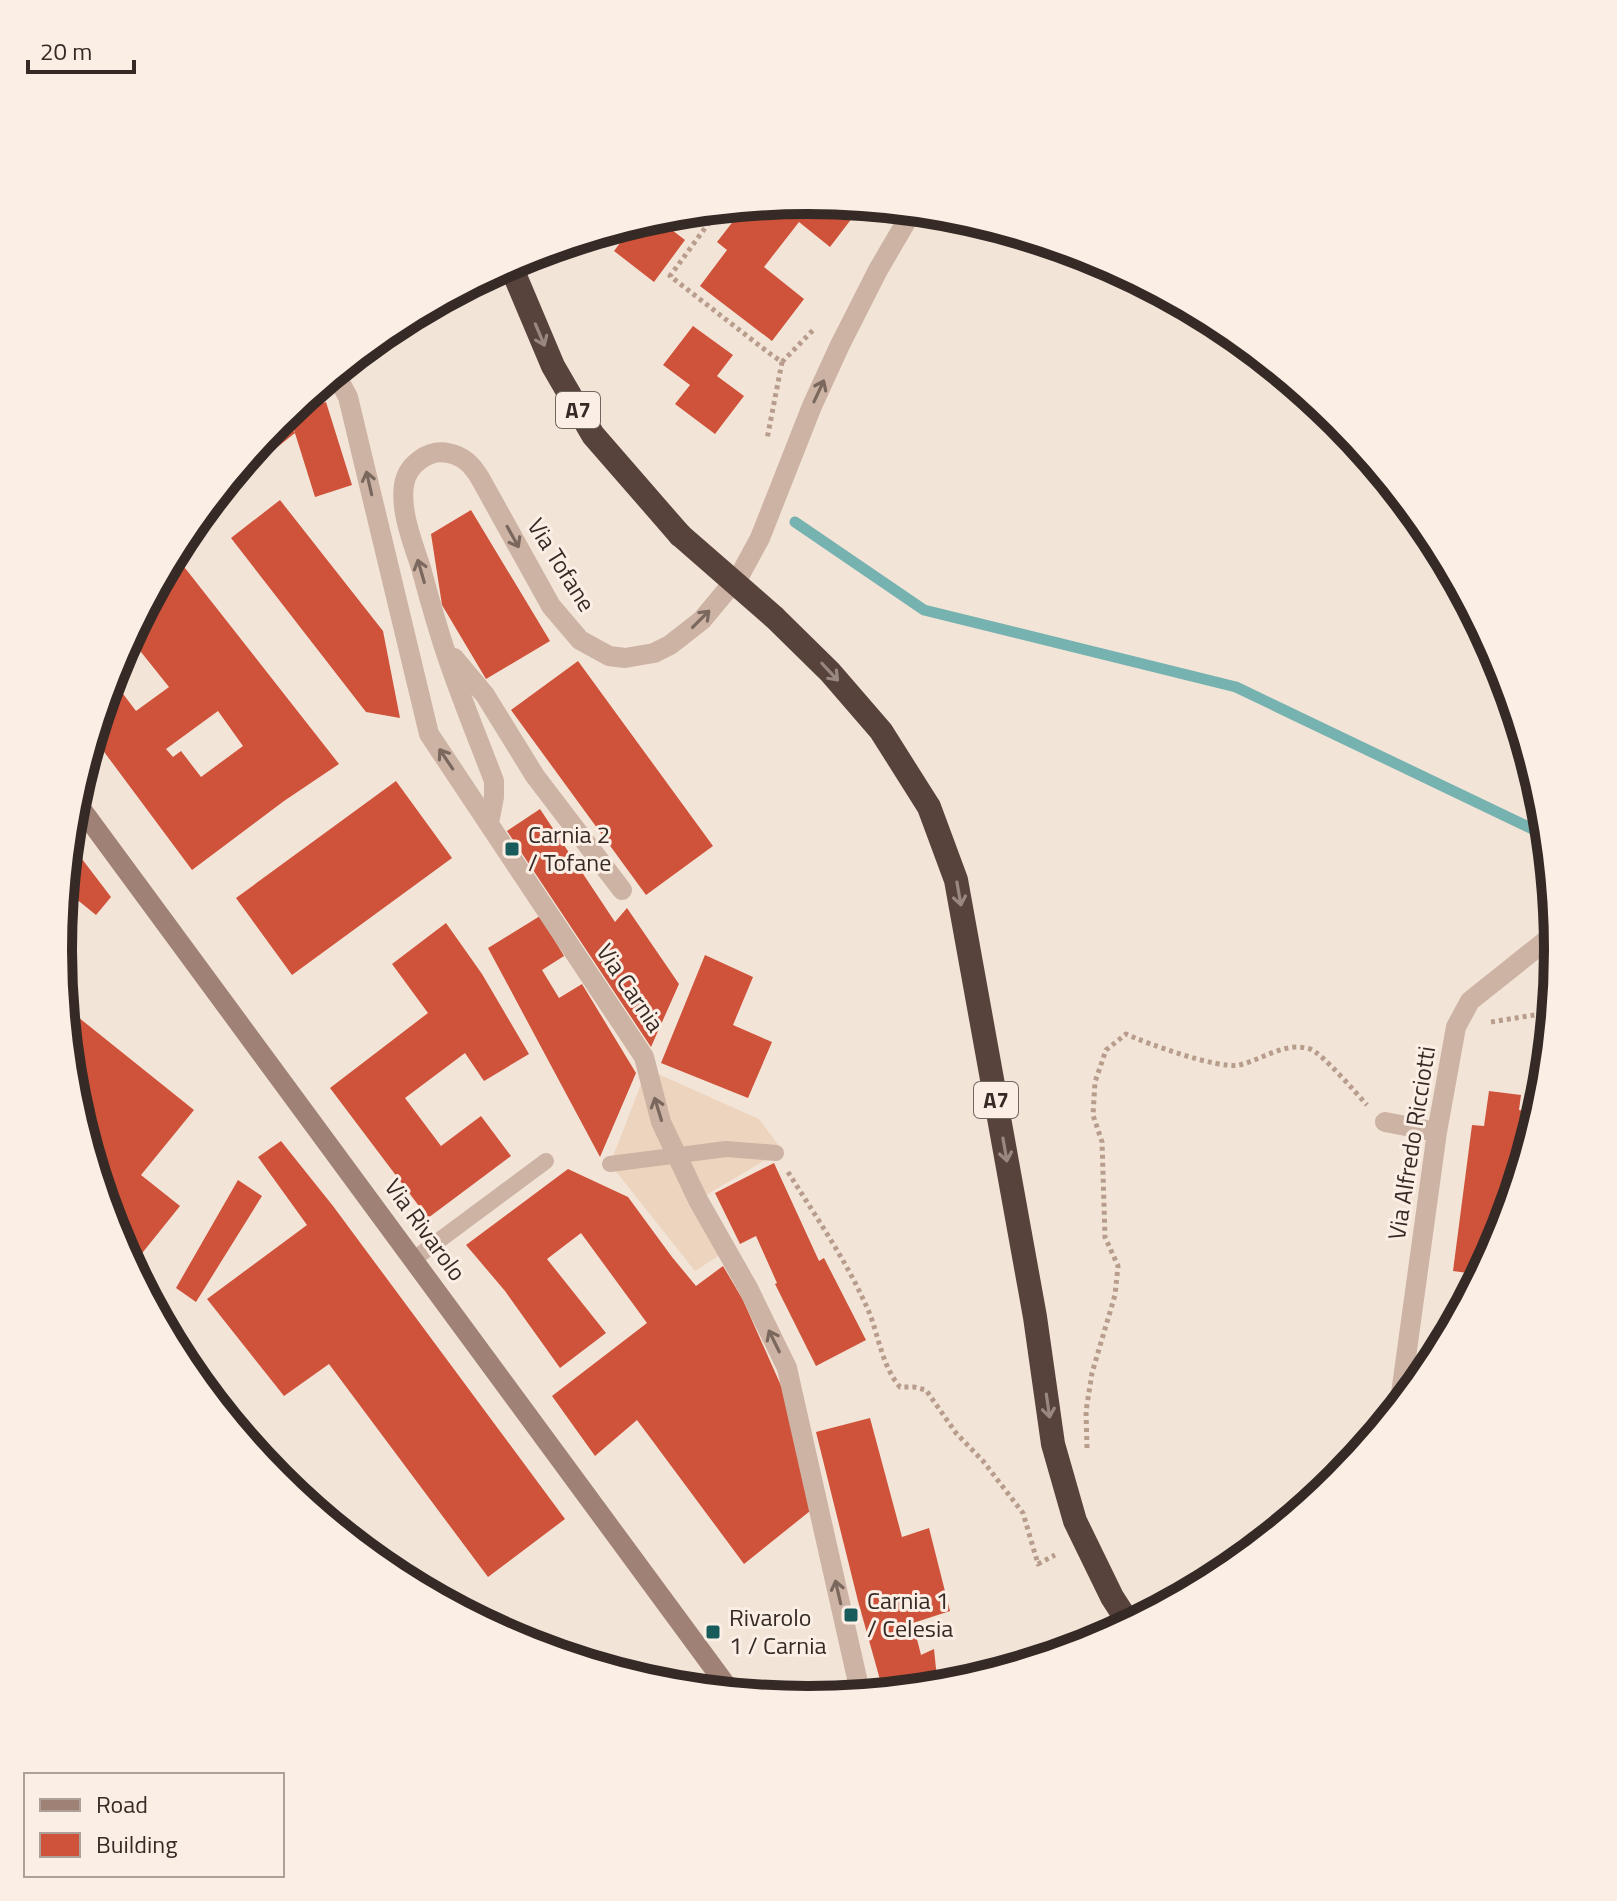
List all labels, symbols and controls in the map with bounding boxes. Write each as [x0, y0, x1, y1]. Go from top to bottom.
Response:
scale bar [28, 24, 134, 74]
text: 20 m [40, 33, 92, 69]
one-way arrow [533, 322, 548, 347]
one-way arrow [812, 379, 827, 403]
road number: A7 [556, 392, 600, 428]
one-way arrow [361, 470, 376, 496]
street label: Via Tofane [519, 511, 605, 618]
one-way arrow [505, 525, 521, 548]
one-way arrow [413, 559, 428, 585]
one-way arrow [691, 609, 710, 629]
one-way arrow [820, 662, 839, 682]
one-way arrow [437, 748, 454, 770]
place label: Carnia 2 / Tofane [528, 816, 611, 880]
marker: Carnia 2 / Tofane [503, 840, 521, 858]
one-way arrow [952, 881, 967, 906]
street label: Via Carnia [588, 936, 674, 1039]
street label: Via Alfredo Ricciotti [1378, 1043, 1444, 1242]
road number: A7 [974, 1082, 1018, 1118]
one-way arrow [650, 1097, 665, 1123]
one-way arrow [998, 1137, 1013, 1162]
street label: Via Rivarolo [376, 1171, 475, 1288]
one-way arrow [766, 1330, 782, 1354]
one-way arrow [1041, 1393, 1056, 1418]
one-way arrow [830, 1580, 845, 1606]
place label: Carnia 1 / Celesia [867, 1582, 953, 1646]
place label: Rivarolo 1 / Carnia [729, 1599, 826, 1663]
marker: Carnia 1 / Celesia [842, 1606, 860, 1624]
marker: Rivarolo 1 / Carnia [704, 1623, 722, 1641]
legend [24, 1773, 284, 1877]
text: Road [96, 1786, 148, 1822]
text: Building [96, 1826, 178, 1862]

